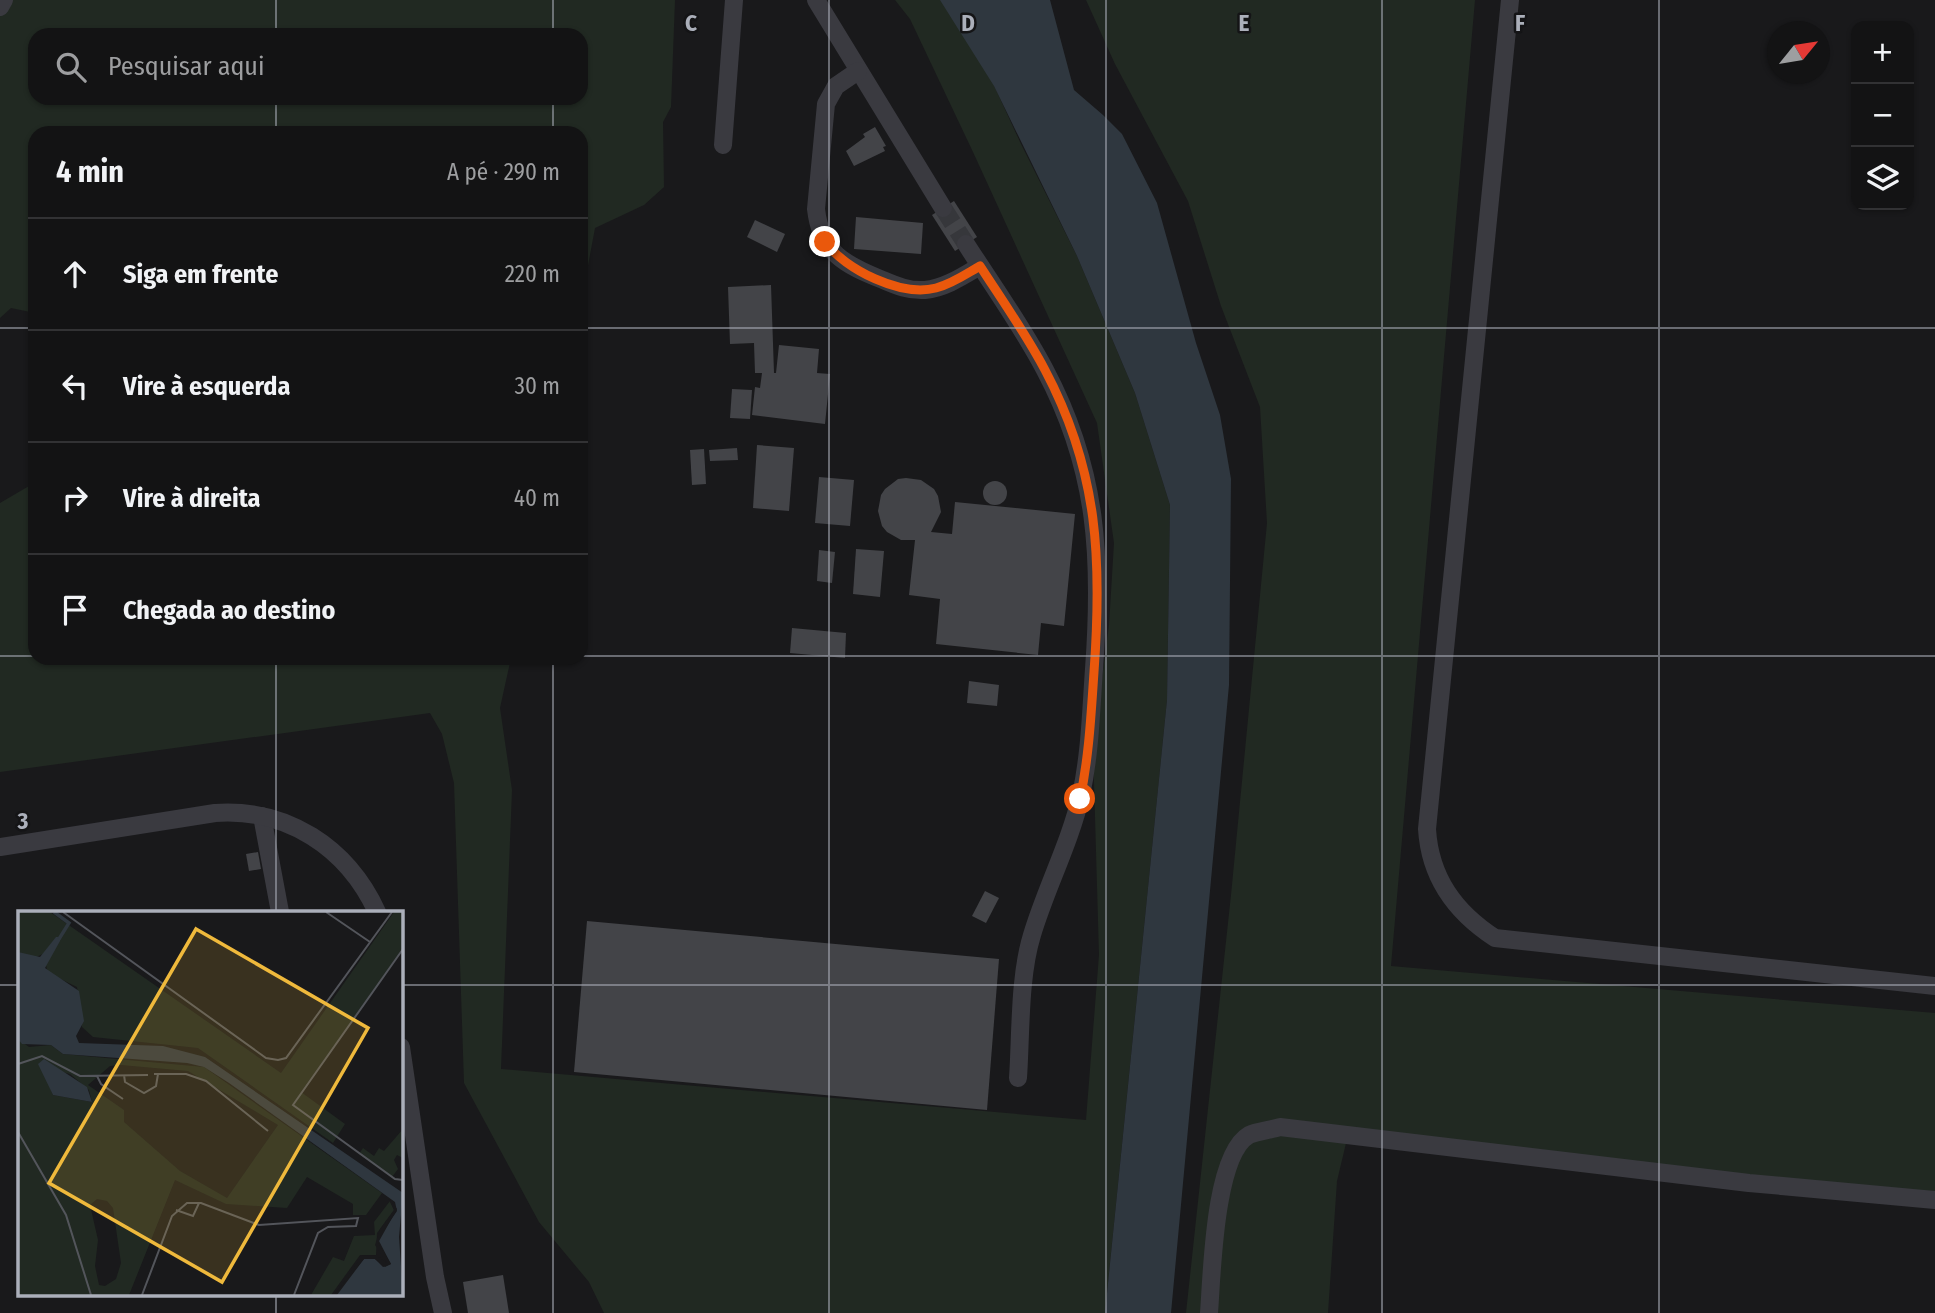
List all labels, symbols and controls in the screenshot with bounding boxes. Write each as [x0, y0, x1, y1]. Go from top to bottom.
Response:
text: C [685, 9, 697, 37]
text: D [961, 9, 975, 37]
text: E [1239, 9, 1250, 37]
text: F [1515, 9, 1525, 37]
north arrow [1767, 21, 1830, 84]
map controls [1851, 21, 1914, 210]
button: + [1851, 21, 1914, 84]
search box [28, 28, 588, 105]
icon: search [52, 48, 90, 86]
text: Pesquisar aqui [108, 51, 265, 82]
button: − [1851, 84, 1914, 147]
button: layers [1851, 147, 1914, 210]
text: 4 min [56, 154, 124, 190]
text: A pé · 290 m [447, 158, 560, 186]
route end [809, 226, 840, 257]
icon: ahead [56, 255, 94, 293]
text: Siga em frente [123, 259, 278, 290]
text: 220 m [505, 260, 560, 288]
icon: left [56, 367, 94, 405]
text: Vire à esquerda [123, 371, 290, 402]
text: 30 m [515, 372, 560, 400]
icon: right [56, 479, 94, 517]
text: Vire à direita [123, 483, 261, 514]
text: 40 m [514, 484, 560, 512]
icon: arrive [56, 591, 94, 629]
text: Chegada ao destino [123, 595, 335, 626]
route start [1064, 783, 1095, 814]
text: 3 [17, 807, 29, 835]
inset map [18, 911, 402, 1296]

